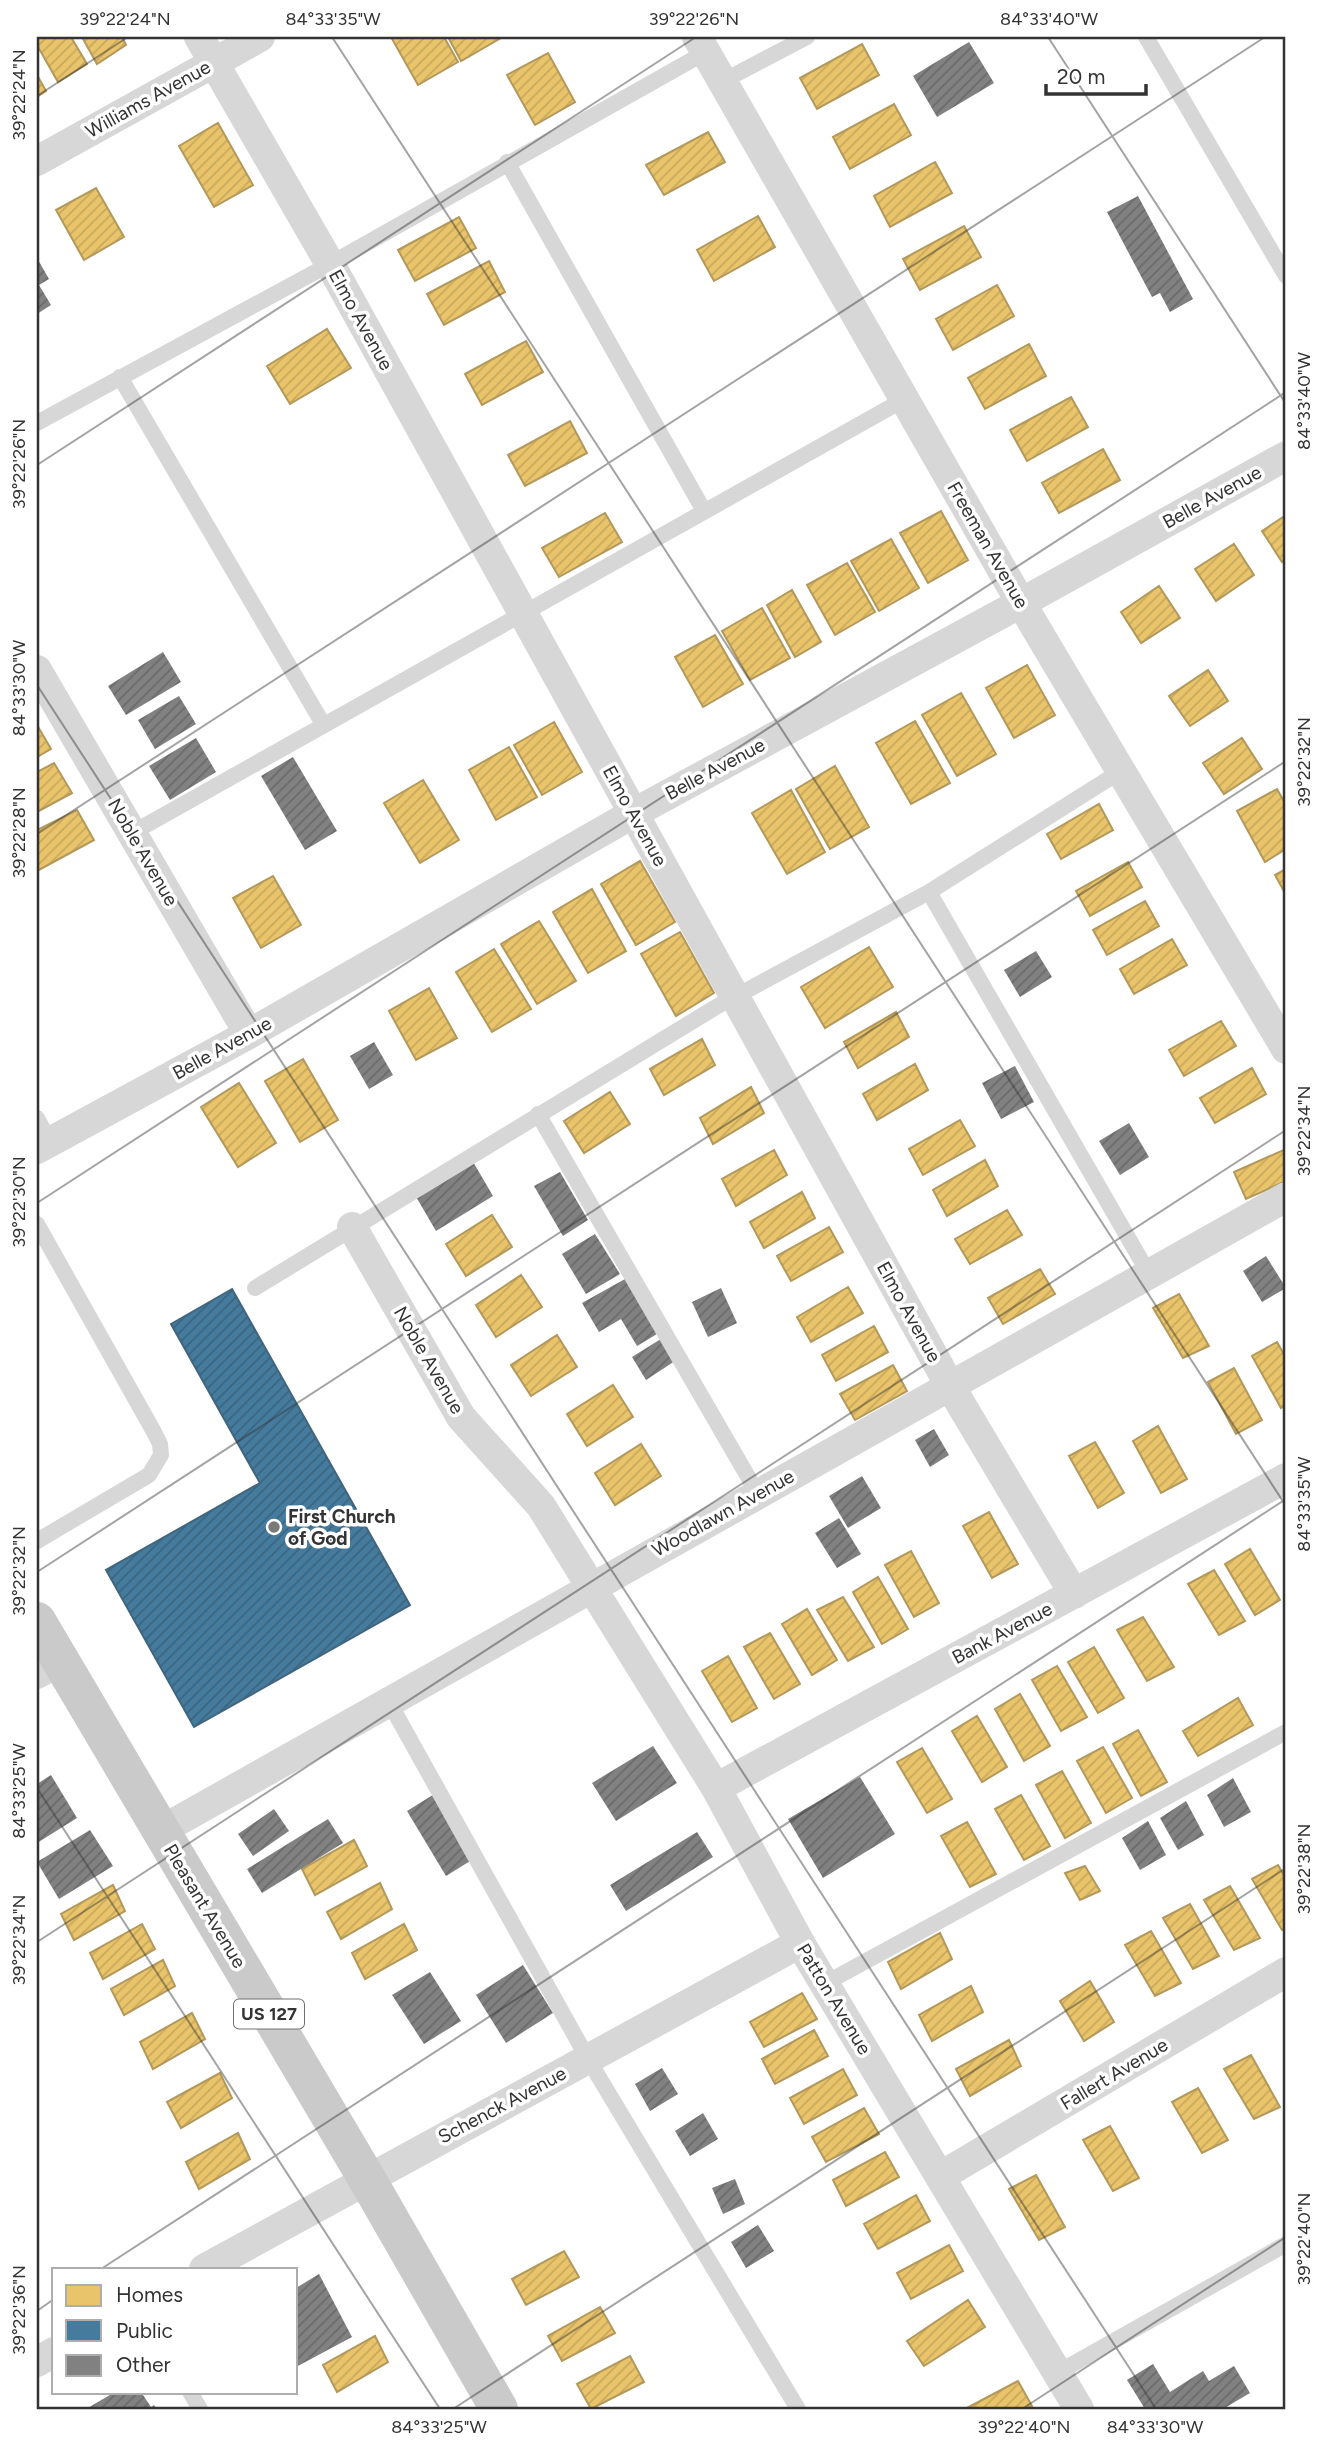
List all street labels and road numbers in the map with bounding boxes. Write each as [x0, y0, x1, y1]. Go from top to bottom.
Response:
street label: Williams Avenue [82, 55, 214, 143]
street label: Elmo Avenue [324, 266, 398, 374]
street label: Belle Avenue [1158, 460, 1266, 534]
street label: Freeman Avenue [942, 477, 1034, 613]
street label: Belle Avenue [661, 733, 769, 805]
street label: Elmo Avenue [598, 762, 672, 870]
street label: Noble Avenue [103, 794, 183, 910]
street label: Belle Avenue [168, 1011, 276, 1085]
street label: Elmo Avenue [872, 1258, 946, 1366]
street label: Noble Avenue [389, 1302, 469, 1418]
street label: Woodlawn Avenue [648, 1464, 798, 1562]
street label: Bank Avenue [948, 1597, 1056, 1669]
street label: Pleasant Avenue [159, 1840, 251, 1972]
street label: Patton Avenue [792, 1939, 876, 2059]
road number: US 127 [234, 2000, 304, 2028]
street label: Fallert Avenue [1056, 2033, 1172, 2115]
street label: Schenck Avenue [434, 2062, 570, 2148]

